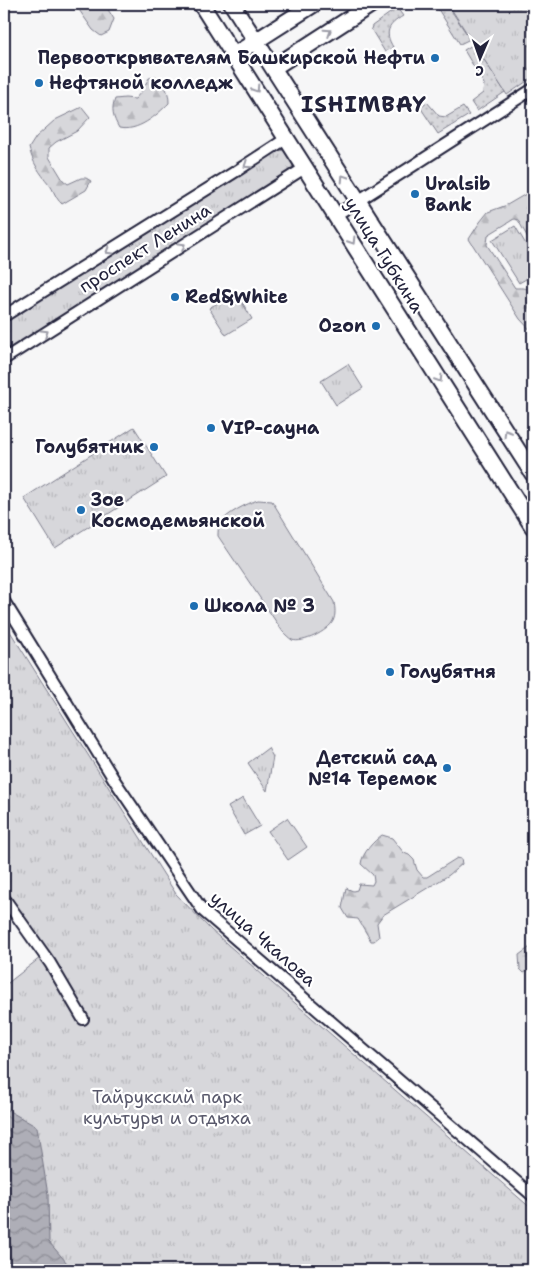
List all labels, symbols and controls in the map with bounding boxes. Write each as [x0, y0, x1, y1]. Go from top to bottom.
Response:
one-way arrow [323, 29, 332, 38]
north arrow [454, 32, 504, 82]
place label: Первооткрывателям Башкирской Нефти [38, 46, 425, 70]
marker: Первооткрывателям Башкирской Нефти [429, 52, 441, 64]
text: С [475, 62, 484, 80]
place label: Нефтяной колледж [49, 71, 234, 95]
marker: Нефтяной колледж [33, 77, 45, 89]
one-way arrow [250, 84, 259, 93]
district label: ISHIMBAY [301, 90, 427, 119]
one-way arrow [243, 159, 253, 168]
place label: Uralsib Bank [425, 172, 491, 217]
one-way arrow [341, 175, 350, 184]
marker: Uralsib Bank [409, 188, 421, 200]
street label: улица Губкина [339, 193, 429, 317]
street label: проспект Ленина [74, 198, 216, 298]
one-way arrow [346, 236, 356, 245]
one-way arrow [177, 243, 186, 252]
one-way arrow [105, 244, 114, 254]
place label: Red&White [185, 285, 288, 309]
marker: Red&White [169, 291, 181, 303]
place label: Ozon [319, 314, 366, 338]
marker: Ozon [370, 320, 382, 332]
one-way arrow [40, 330, 49, 340]
one-way arrow [433, 373, 442, 382]
place label: VIP-сауна [221, 416, 320, 440]
marker: VIP-сауна [205, 422, 217, 434]
one-way arrow [504, 429, 513, 439]
place label: Голубятник [35, 435, 144, 459]
marker: Голубятник [148, 441, 160, 453]
place label: Зое Космодемьянской [91, 488, 265, 533]
marker: Зое Космодемьянской [75, 504, 87, 516]
place label: Школа № 3 [204, 594, 315, 618]
marker: Школа № 3 [188, 600, 200, 612]
place label: Голубятня [400, 660, 496, 684]
marker: Голубятня [384, 666, 396, 678]
place label: Детский сад №14 Теремок [308, 746, 437, 791]
marker: Детский сад №14 Теремок [441, 762, 453, 774]
street label: улица Чкалова [205, 886, 321, 992]
park label: Тайрукский парк культуры и отдыха [83, 1085, 251, 1130]

